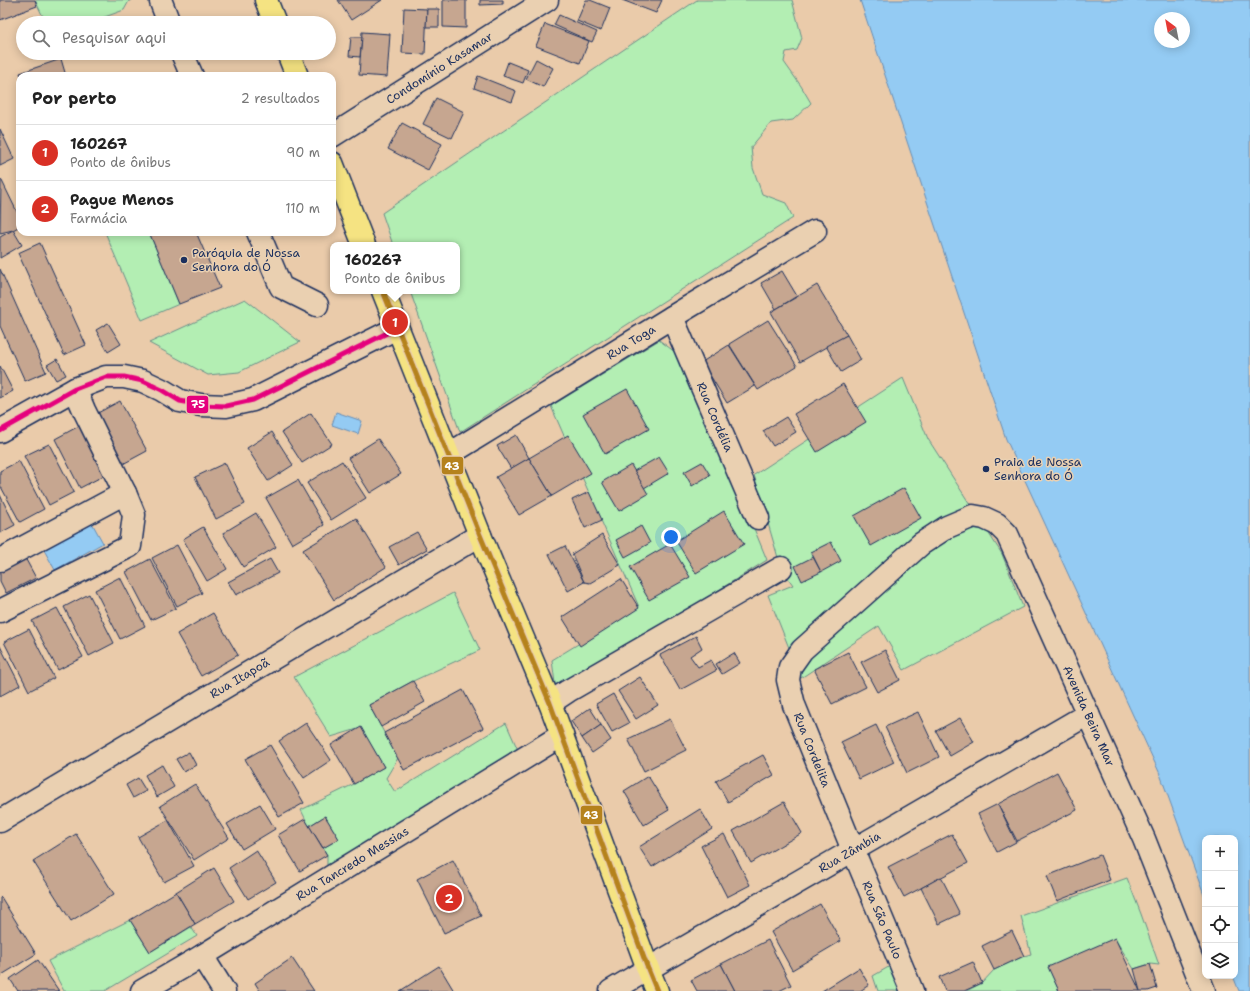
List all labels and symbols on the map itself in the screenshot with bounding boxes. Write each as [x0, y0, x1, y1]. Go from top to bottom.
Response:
north arrow [1154, 12, 1190, 48]
street label: Condomínio Kasamar [383, 28, 496, 108]
place label: Paróquia de Nossa Senhora do Ó [192, 245, 301, 275]
marker: Paróquia de Nossa Senhora do Ó [179, 255, 189, 265]
pin: 1 [382, 307, 408, 337]
street label: Rua Toga [604, 321, 659, 363]
street label: Rua Cordélia [693, 380, 737, 455]
line badge: 75 [186, 395, 209, 414]
text: 75 [191, 397, 205, 412]
place label: Praia de Nossa Senhora do Ó [994, 454, 1082, 484]
line badge: 43 [441, 456, 464, 475]
text: 43 [445, 459, 460, 474]
marker: Praia de Nossa Senhora do Ó [981, 464, 991, 474]
your location [661, 527, 681, 547]
street label: Rua Itapoã [207, 654, 273, 702]
street label: Avenida Beira Mar [1059, 663, 1119, 769]
street label: Rua Cordelita [790, 710, 834, 790]
line badge: 43 [580, 805, 603, 825]
text: 43 [584, 808, 599, 823]
street label: Rua Tancredo Messias [293, 823, 412, 904]
street label: Rua Zâmbia [816, 828, 884, 876]
street label: Rua São Paulo [858, 879, 906, 961]
pin: 2 [436, 883, 462, 913]

